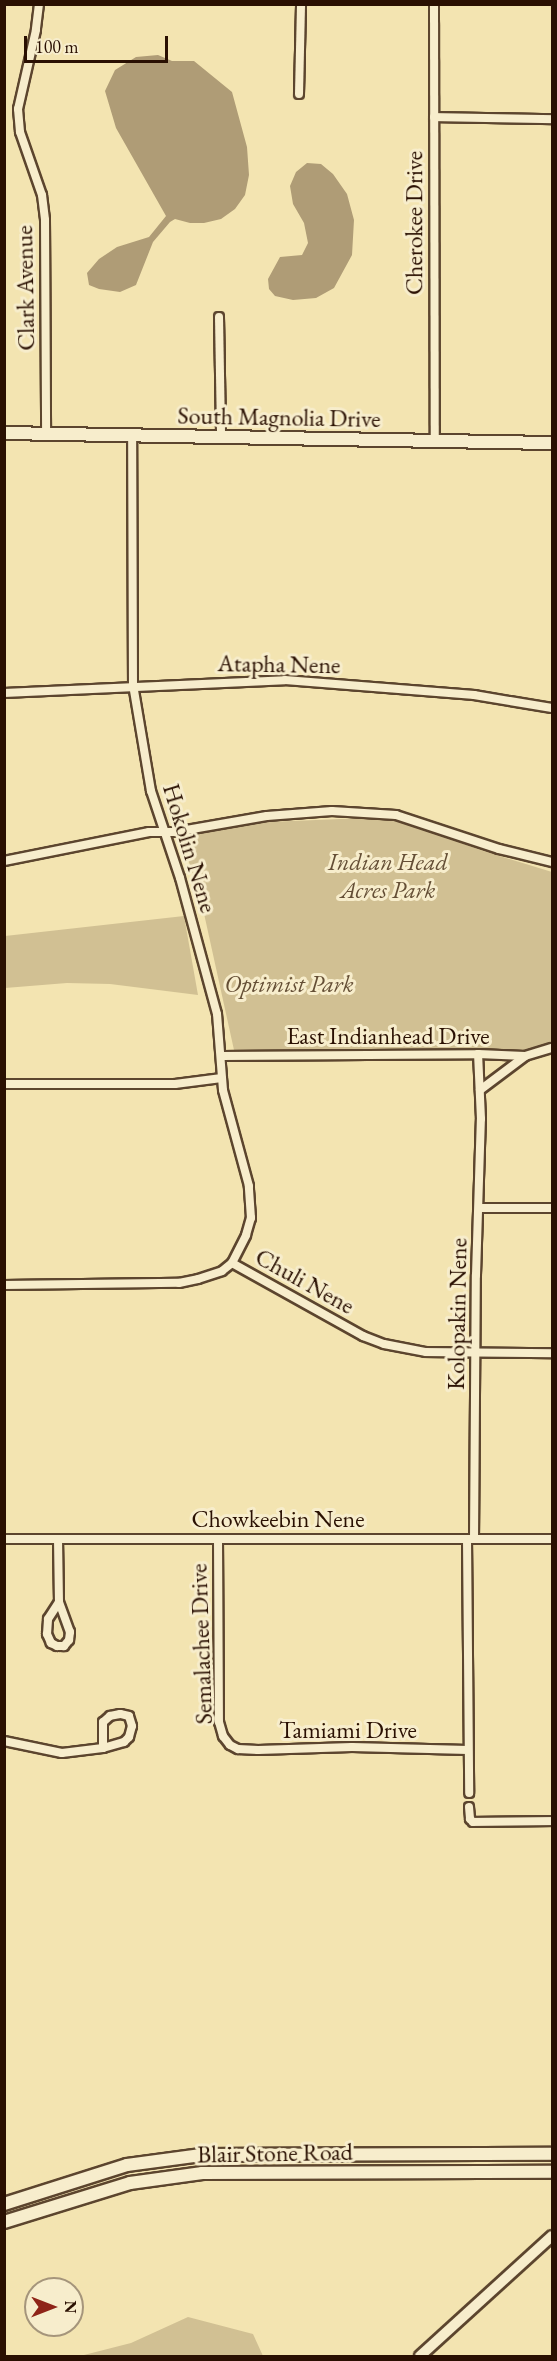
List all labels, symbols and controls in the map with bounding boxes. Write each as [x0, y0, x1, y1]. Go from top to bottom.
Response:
scale bar [27, 24, 171, 62]
text: 100 m [35, 35, 79, 58]
street label: Cherokee Drive [400, 151, 428, 295]
street label: Clark Avenue [10, 225, 40, 351]
street label: South Magnolia Drive [177, 401, 381, 433]
street label: Atapha Nene [217, 649, 341, 679]
street label: Hokolin Nene [157, 780, 223, 916]
park label: Indian Head Acres Park [328, 848, 448, 904]
park label: Optimist Park [224, 970, 354, 998]
street label: East Indianhead Drive [286, 1022, 490, 1050]
street label: Kolopakin Nene [441, 1238, 473, 1390]
street label: Chuli Nene [250, 1242, 360, 1320]
street label: Chowkeebin Nene [191, 1505, 365, 1533]
street label: Semalachee Drive [184, 1563, 218, 1725]
street label: Tamiami Drive [279, 1716, 417, 1744]
street label: Blair Stone Road [197, 2137, 353, 2169]
north arrow [24, 2277, 84, 2337]
text: N [60, 2301, 81, 2313]

